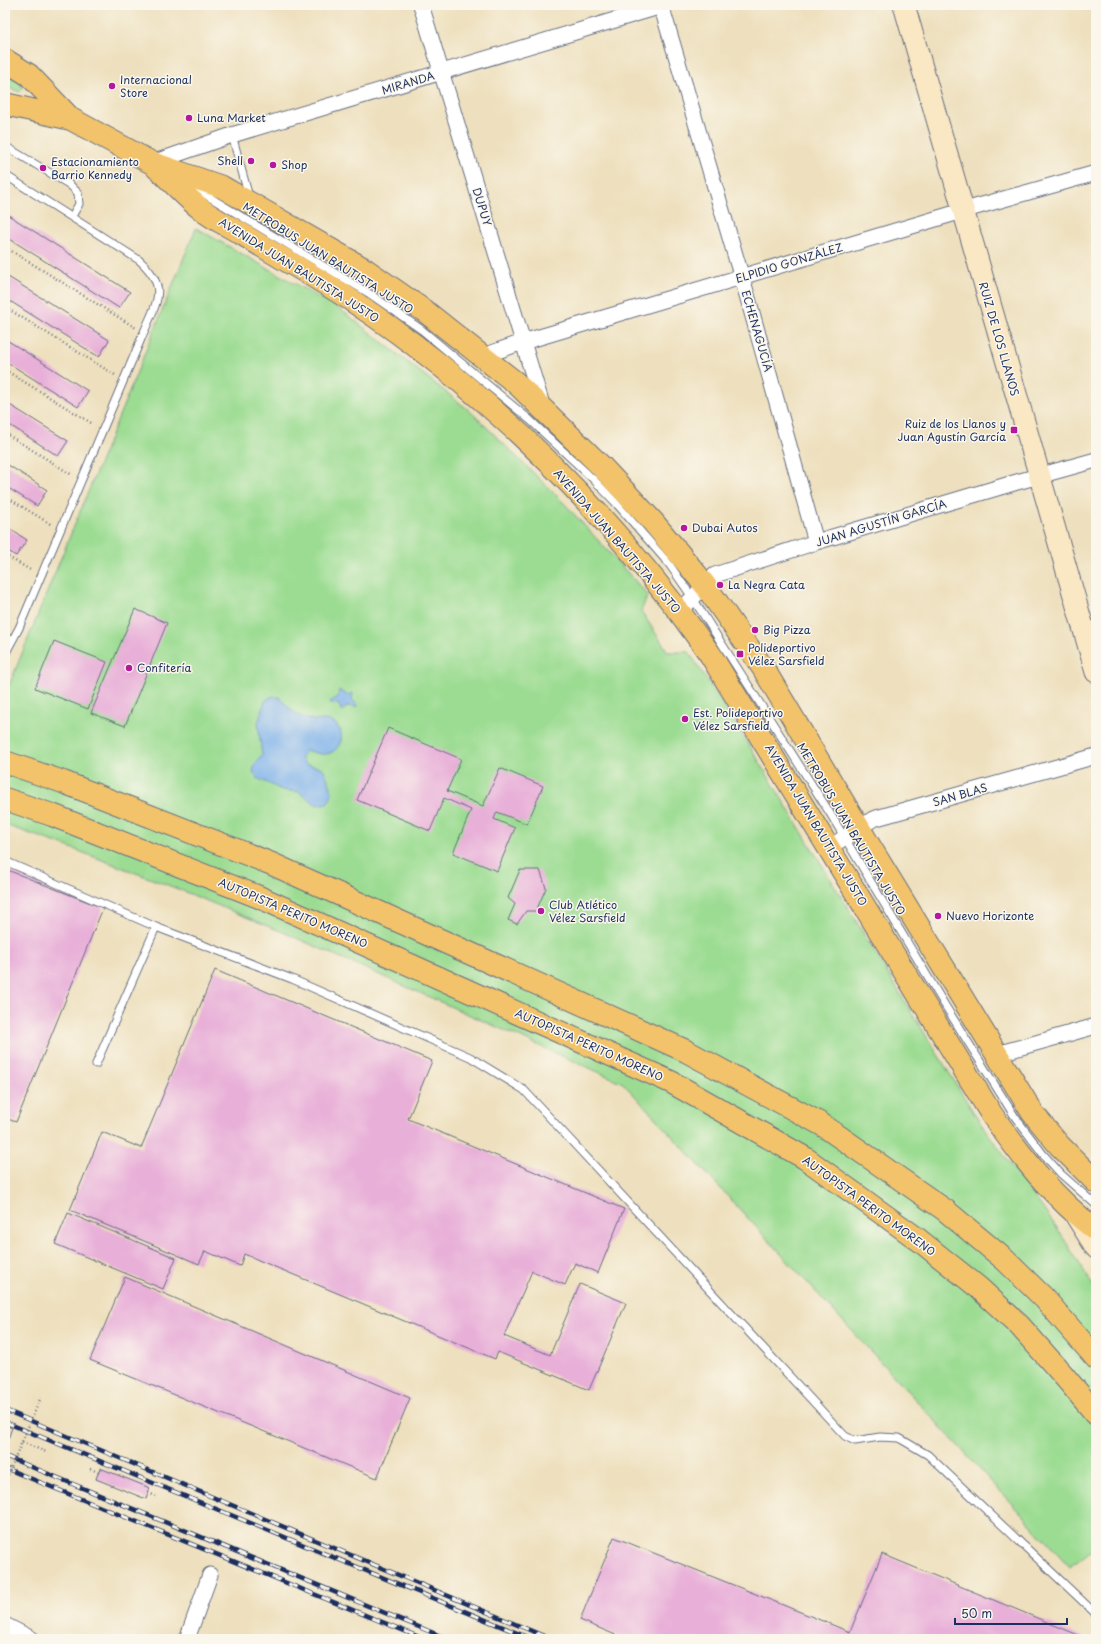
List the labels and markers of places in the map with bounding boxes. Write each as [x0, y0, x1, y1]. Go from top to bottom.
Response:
place label: Internacional Store [120, 71, 192, 101]
marker: Internacional Store [107, 81, 117, 91]
place label: Luna Market [197, 109, 266, 126]
marker: Luna Market [184, 113, 194, 123]
place label: Shell [217, 152, 243, 169]
place label: Estacionamiento Barrio Kennedy [51, 153, 139, 183]
marker: Shell [246, 156, 256, 166]
place label: Shop [281, 156, 308, 173]
marker: Shop [268, 160, 278, 170]
marker: Estacionamiento Barrio Kennedy [38, 163, 48, 173]
place label: Ruiz de los Llanos y Juan Agustín García [897, 415, 1006, 445]
marker: Ruiz de los Llanos y Juan Agustín García [1009, 425, 1019, 435]
place label: Dubai Autos [692, 519, 758, 536]
marker: Dubai Autos [679, 523, 689, 533]
place label: La Negra Cata [728, 576, 805, 593]
marker: La Negra Cata [715, 580, 725, 590]
place label: Big Pizza [763, 621, 811, 638]
marker: Big Pizza [750, 625, 760, 635]
place label: Polideportivo Vélez Sarsfield [748, 639, 824, 669]
marker: Polideportivo Vélez Sarsfield [735, 649, 745, 659]
place label: Confitería [137, 659, 192, 676]
marker: Confitería [124, 663, 134, 673]
place label: Est. Polideportivo Vélez Sarsfield [693, 704, 783, 734]
marker: Est. Polideportivo Vélez Sarsfield [680, 714, 690, 724]
place label: Club Atlético Vélez Sarsfield [549, 896, 625, 926]
marker: Club Atlético Vélez Sarsfield [536, 906, 546, 916]
place label: Nuevo Horizonte [946, 907, 1034, 924]
marker: Nuevo Horizonte [933, 911, 943, 921]

